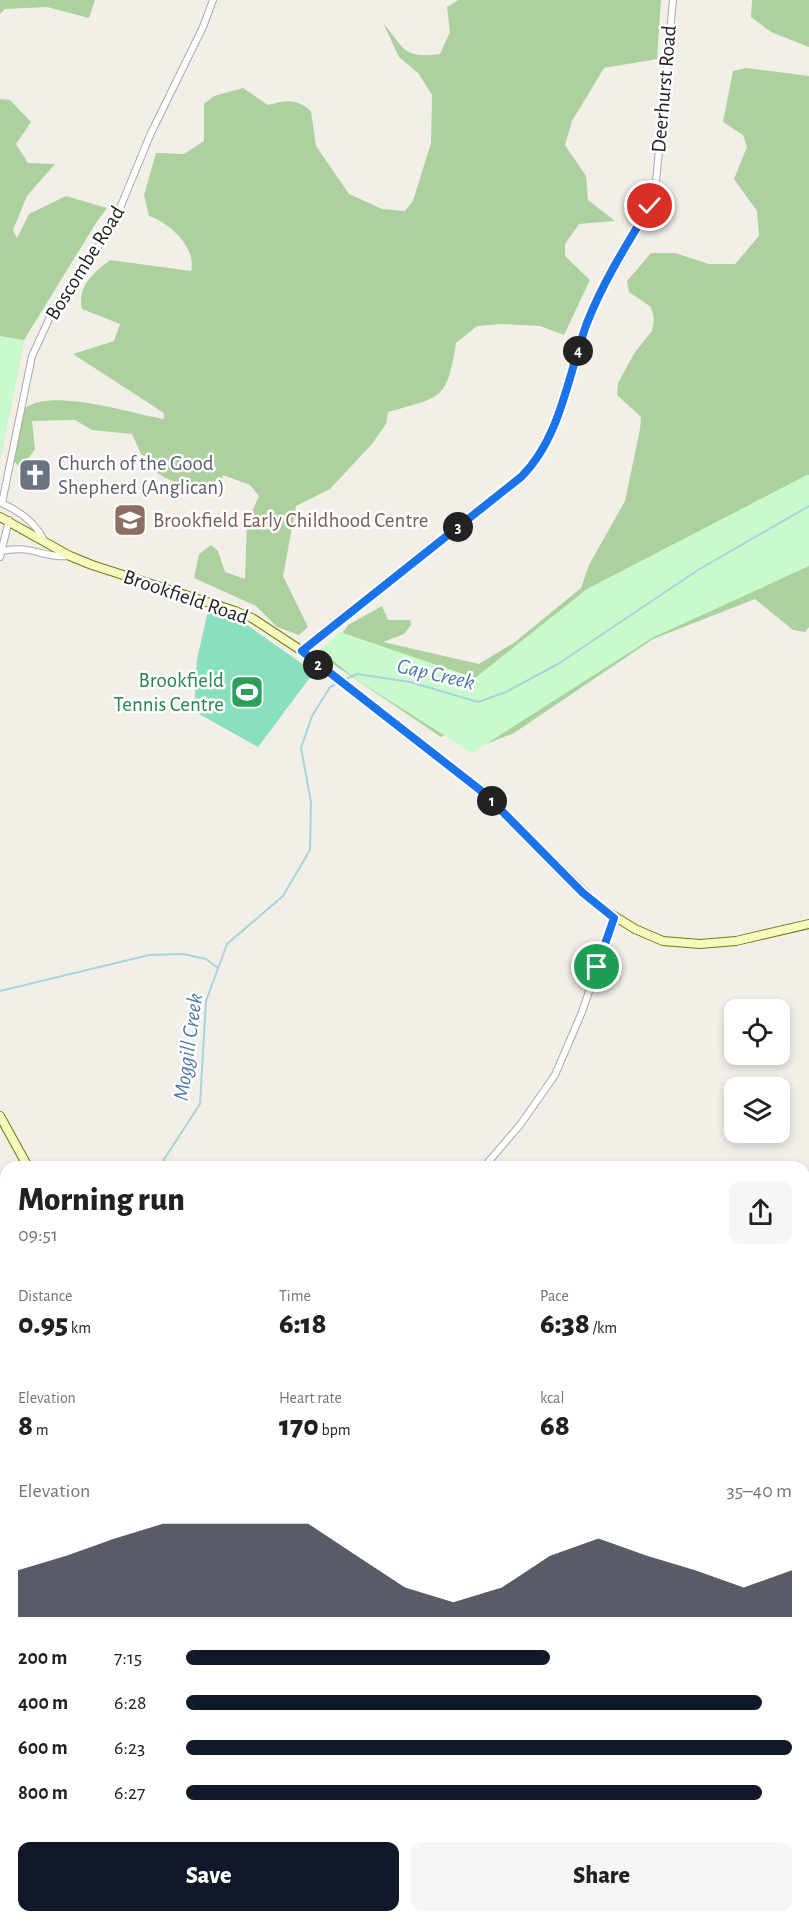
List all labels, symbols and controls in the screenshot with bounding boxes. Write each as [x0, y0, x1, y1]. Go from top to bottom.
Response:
street label: Deerhurst Road [648, 24, 680, 153]
pin [624, 180, 675, 231]
icon: check [633, 189, 666, 222]
street label: Boscombe Road [42, 202, 128, 324]
pin: 4 [563, 336, 593, 366]
text: 4 [574, 343, 582, 359]
place label: Church of the Good Shepherd (Anglican) [58, 453, 225, 498]
church icon: Church of the Good Shepherd (Anglican) [17, 457, 53, 493]
school or university icon: Brookfield Early Childhood Centre [112, 502, 148, 538]
place label: Brookfield Early Childhood Centre [153, 510, 429, 531]
pin: 3 [443, 512, 473, 542]
text: 3 [455, 519, 461, 535]
street label: Brookfield Road [121, 566, 251, 628]
pin: 2 [303, 650, 333, 680]
water label: Gap Creek [395, 654, 477, 695]
text: 2 [314, 657, 322, 673]
place label: Brookfield Tennis Centre [113, 670, 224, 715]
sports icon: Brookfield Tennis Centre [229, 674, 265, 710]
pin: 1 [477, 786, 507, 816]
text: 1 [489, 793, 495, 809]
pin [571, 941, 622, 992]
icon: arrive [580, 950, 613, 983]
water label: Moggill Creek [170, 992, 206, 1102]
map controls [724, 999, 790, 1143]
button: locate [724, 999, 790, 1065]
button: layers [724, 1077, 790, 1143]
button: share [729, 1181, 792, 1244]
text: Morning run [18, 1184, 185, 1217]
text: 09:51 [18, 1225, 58, 1245]
text: Distance [18, 1288, 72, 1304]
text: Time [279, 1288, 311, 1304]
text: Pace [540, 1288, 569, 1304]
text: 0.95 [18, 1309, 68, 1339]
text: 6:18 [279, 1309, 327, 1339]
text: 6:38 [540, 1309, 590, 1339]
text: km [68, 1320, 91, 1336]
text: /km [590, 1320, 617, 1336]
text: Elevation [18, 1390, 76, 1406]
text: Heart rate [279, 1390, 342, 1406]
text: kcal [540, 1390, 564, 1406]
text: 8 [18, 1411, 33, 1441]
text: 170 [279, 1411, 319, 1441]
text: 68 [540, 1411, 570, 1441]
text: m [33, 1422, 49, 1438]
text: bpm [319, 1422, 350, 1438]
text: Elevation [18, 1481, 90, 1501]
text: 35–40 m [726, 1481, 792, 1501]
text: 200 m [18, 1648, 67, 1668]
text: 7:15 [114, 1648, 142, 1668]
text: 400 m [18, 1693, 68, 1713]
text: 6:28 [114, 1693, 147, 1713]
text: 600 m [18, 1738, 68, 1758]
text: 6:23 [114, 1738, 145, 1758]
text: 800 m [18, 1783, 68, 1803]
text: 6:27 [114, 1783, 145, 1803]
button: Save [18, 1842, 399, 1911]
button: Share [411, 1842, 792, 1911]

